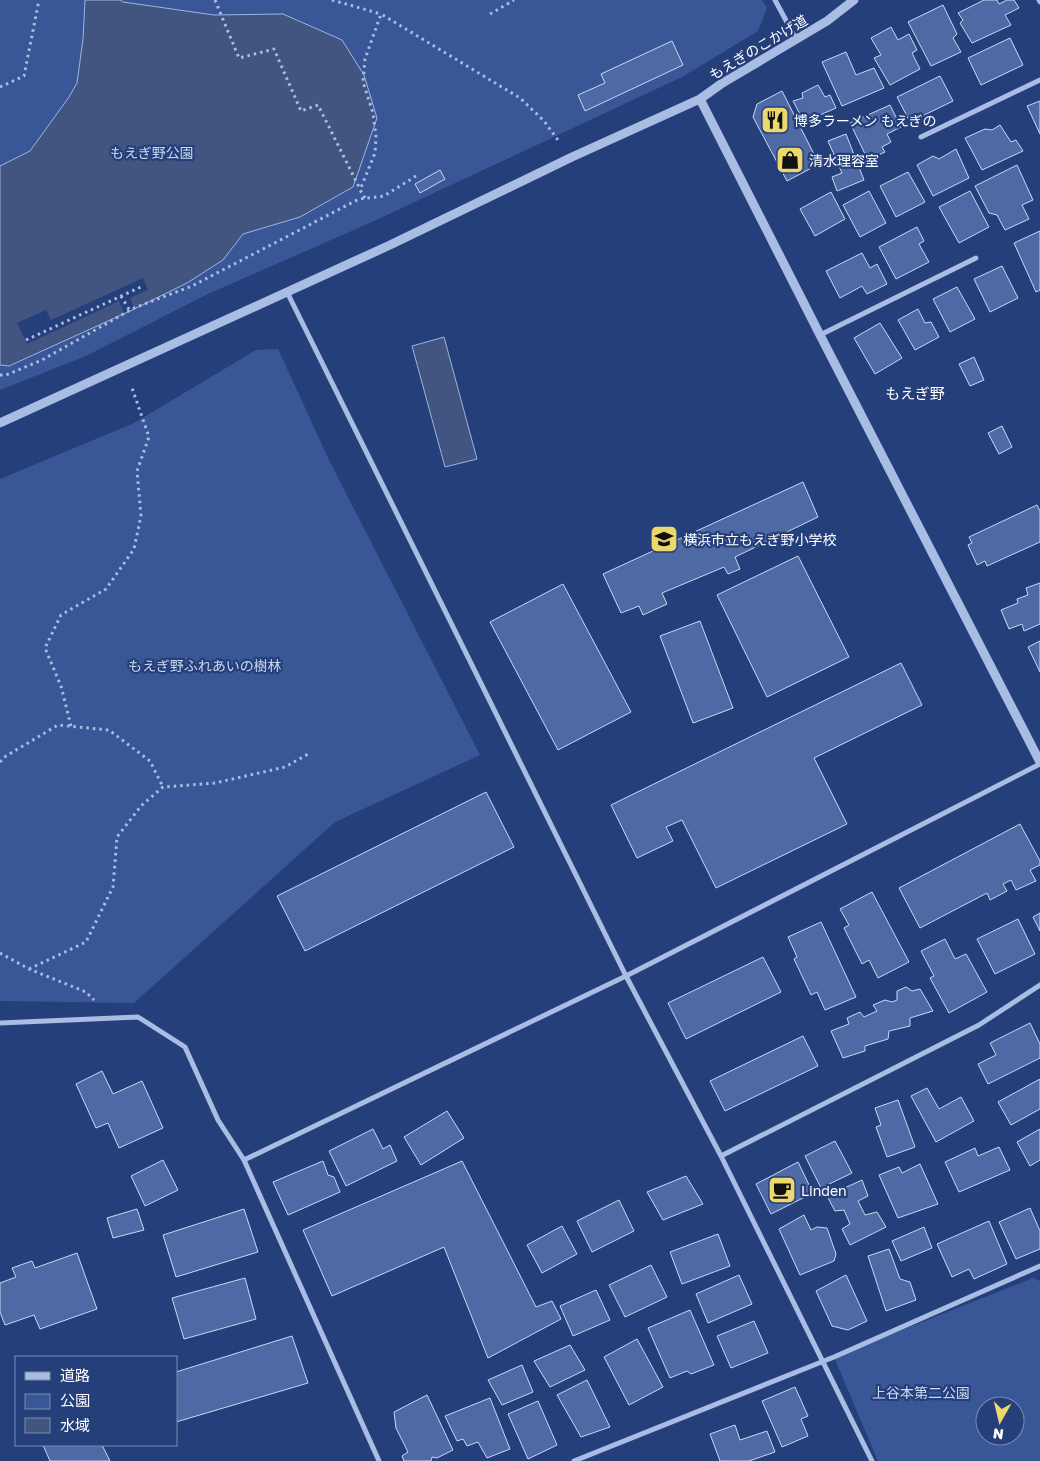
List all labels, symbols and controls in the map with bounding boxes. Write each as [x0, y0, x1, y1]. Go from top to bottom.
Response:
street label: もえぎのこかげ道 [706, 11, 810, 83]
restaurant icon: 博多ラーメン もえぎの [760, 105, 790, 135]
place label: 博多ラーメン もえぎの [794, 112, 937, 129]
park label: もえぎ野公園 [110, 144, 194, 161]
shop icon: 清水理容室 [775, 145, 805, 175]
place label: 清水理容室 [809, 152, 879, 169]
district label: もえぎ野 [885, 384, 945, 402]
school or university icon: 横浜市立もえぎ野小学校 [649, 524, 679, 554]
place label: 横浜市立もえぎ野小学校 [683, 531, 837, 548]
park label: もえぎ野ふれあいの樹林 [128, 657, 282, 674]
cafe icon: Linden [767, 1175, 797, 1205]
place label: Linden [801, 1182, 847, 1199]
legend [15, 1356, 178, 1446]
text: 道路 [60, 1366, 90, 1384]
park label: 上谷本第二公園 [872, 1384, 970, 1401]
text: 公園 [60, 1391, 90, 1409]
north arrow [975, 1396, 1025, 1446]
text: 水域 [60, 1416, 90, 1434]
text: N [992, 1425, 1005, 1444]

